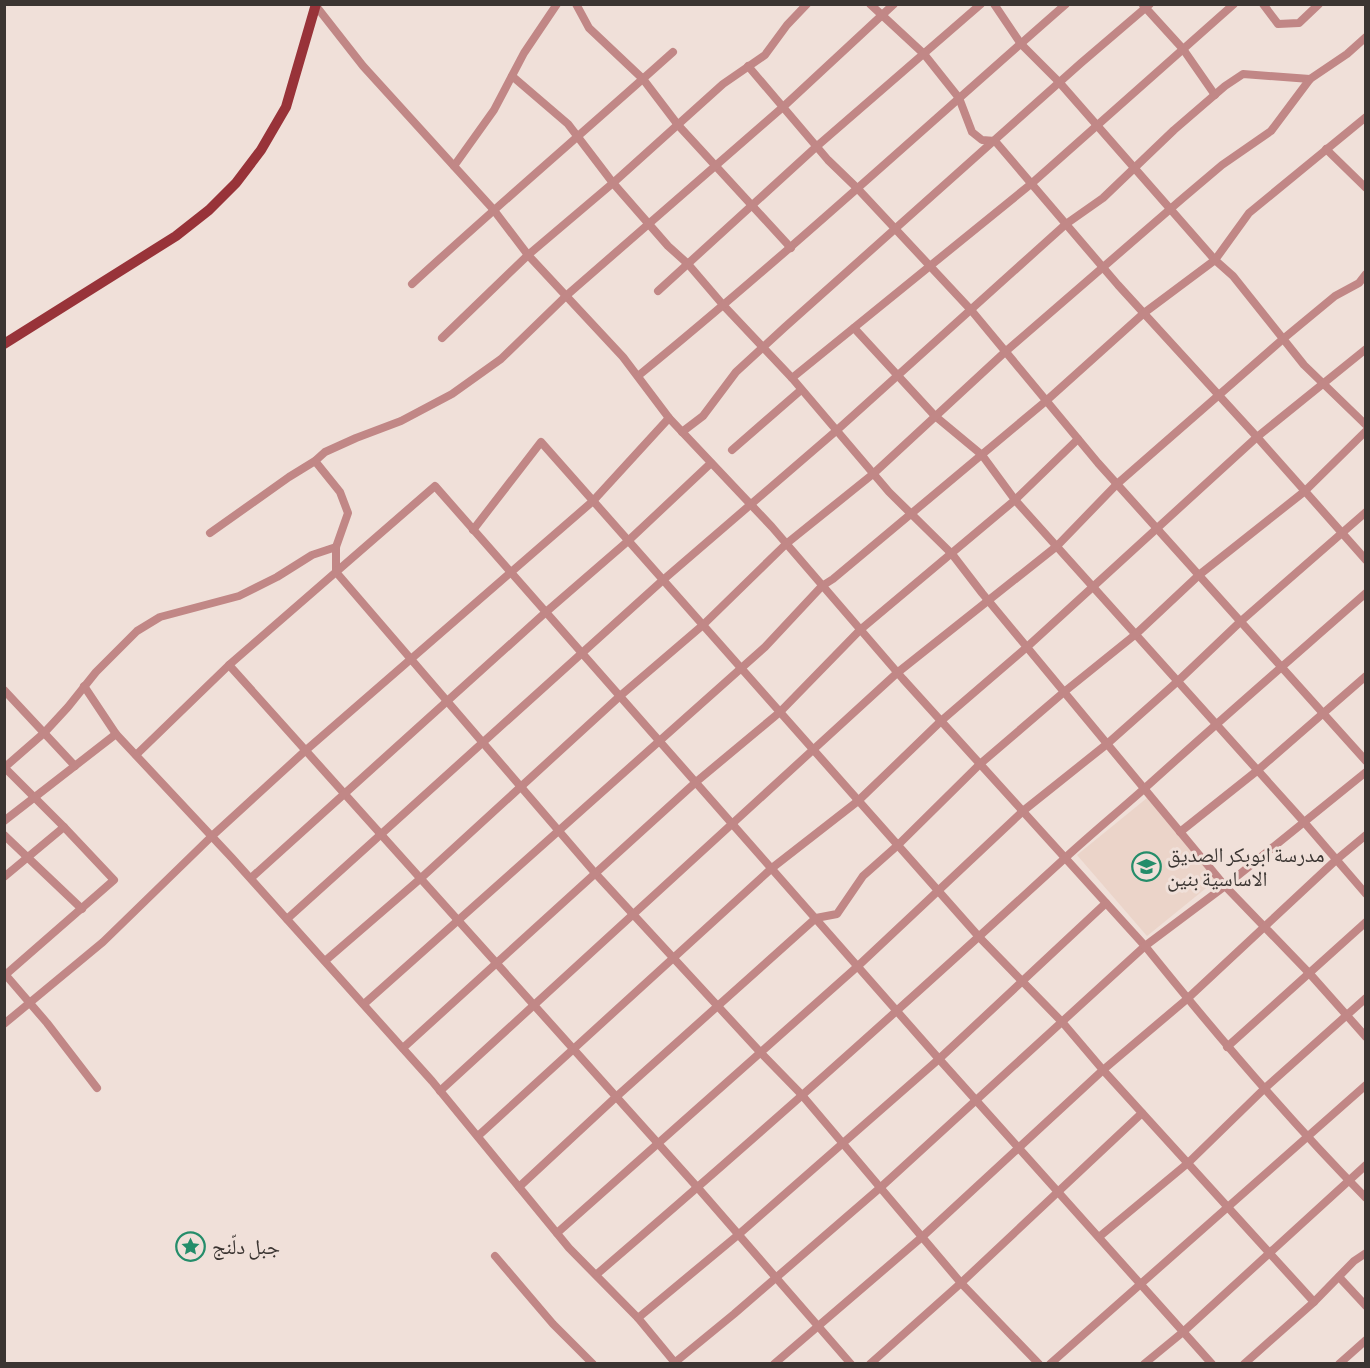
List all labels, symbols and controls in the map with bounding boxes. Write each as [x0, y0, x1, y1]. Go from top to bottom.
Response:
place label: مدرسة ابوبكر الصديق الاساسية بنين [1167, 842, 1325, 892]
school or university icon: مدرسة ابوبكر الصديق الاساسية بنين [1130, 851, 1162, 883]
place icon: جبل دلّنج [175, 1231, 207, 1263]
place label: جبل دلّنج [212, 1234, 280, 1260]

